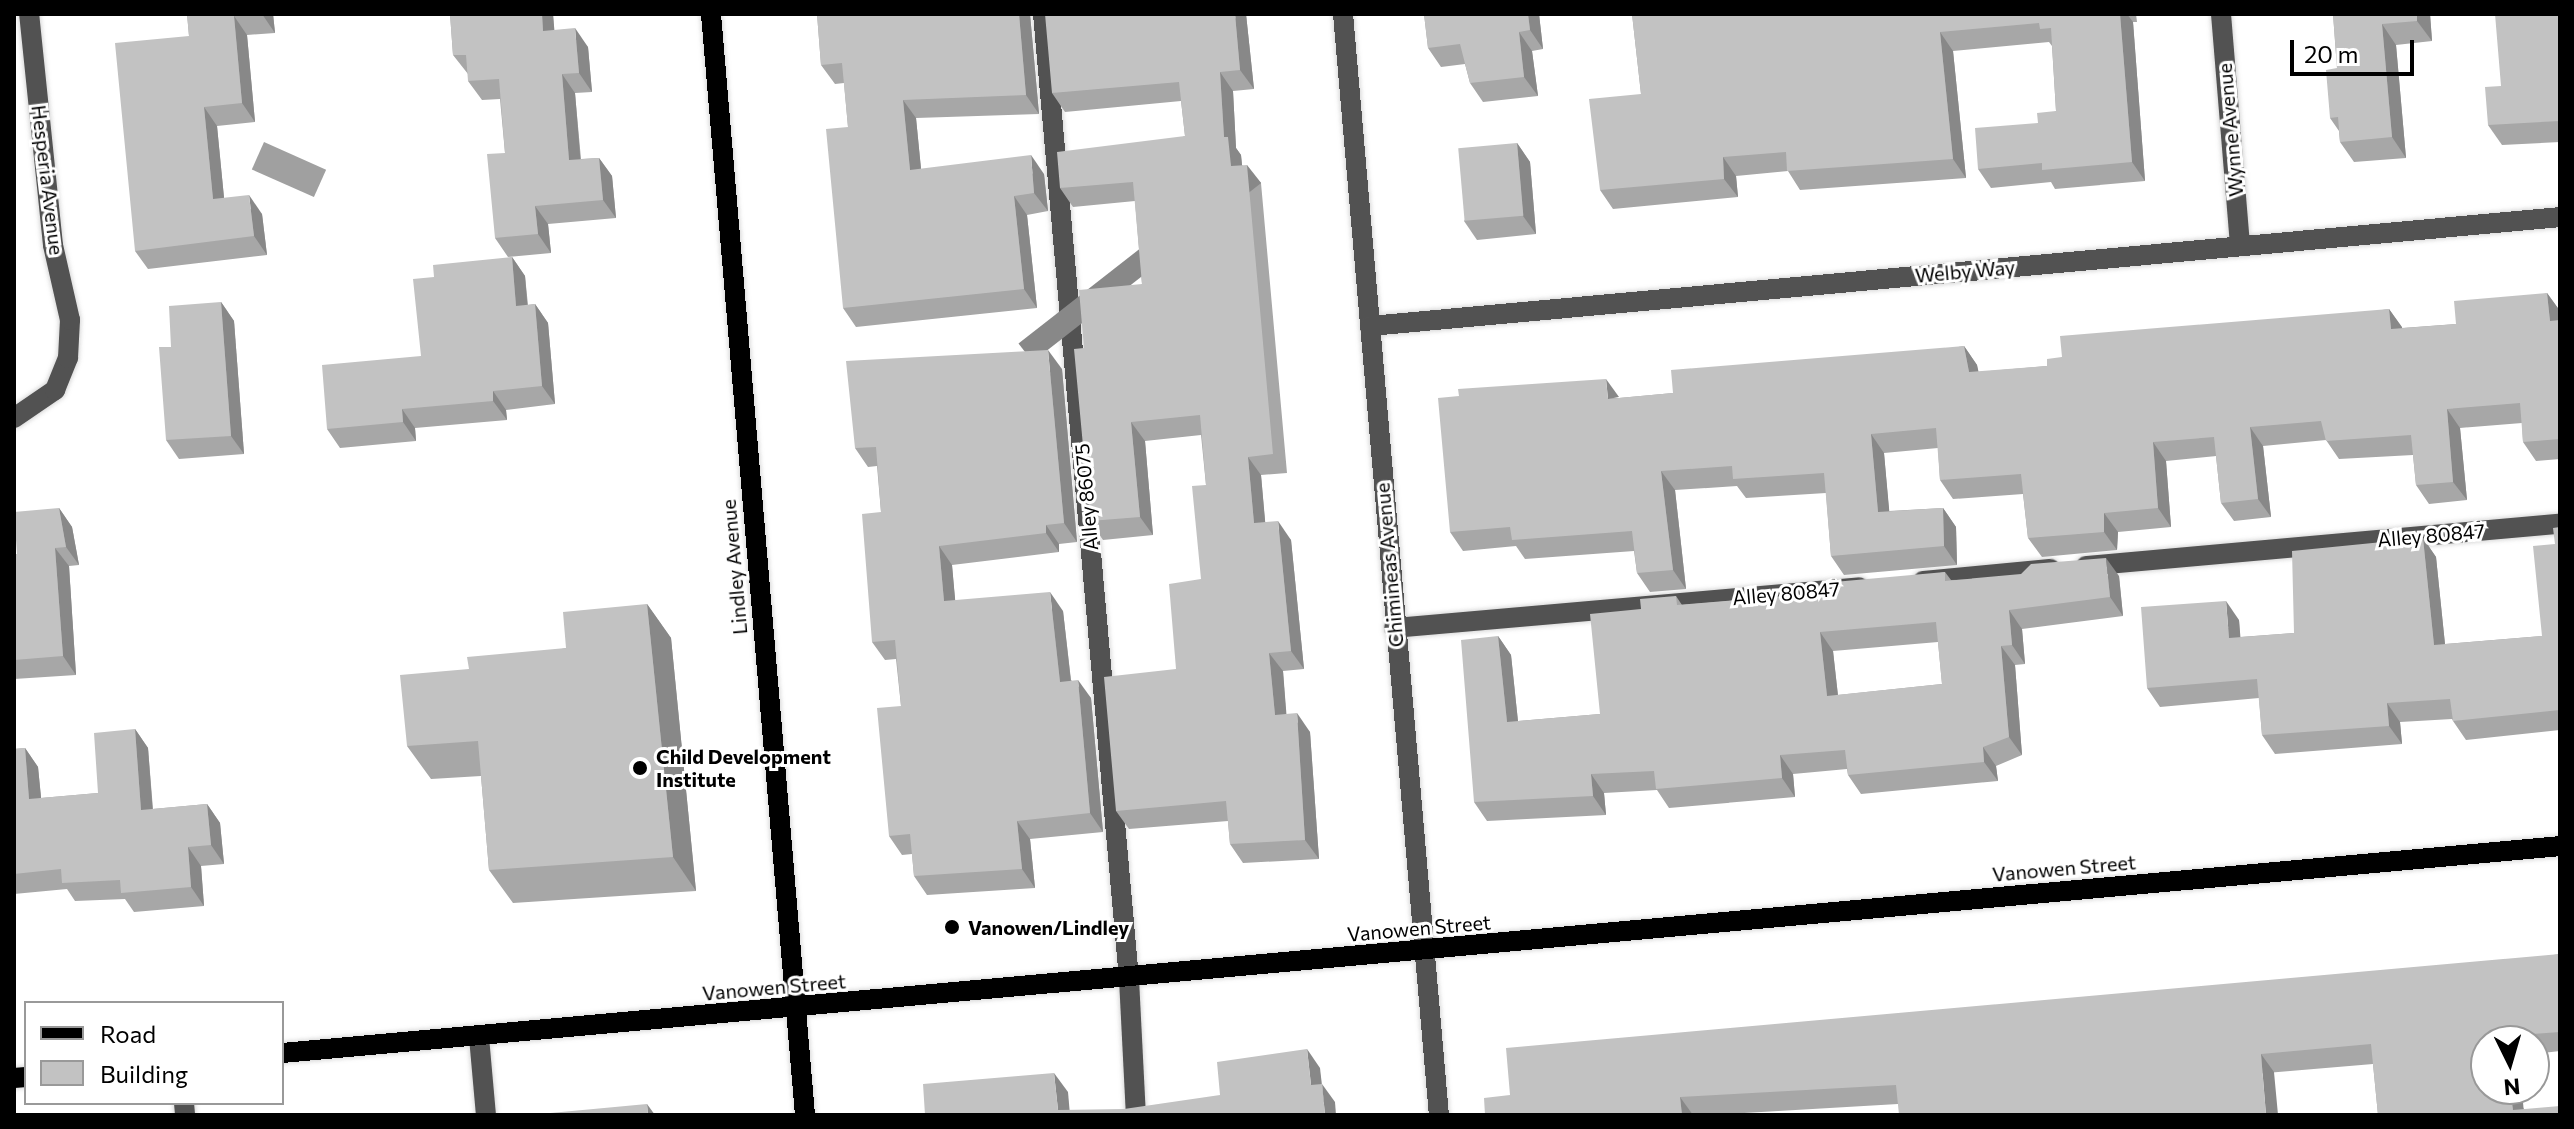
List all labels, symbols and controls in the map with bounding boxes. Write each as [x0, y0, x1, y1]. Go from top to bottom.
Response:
scale bar [2294, 24, 2418, 74]
text: 20 m [2304, 39, 2358, 68]
street label: Wynne Avenue [2212, 62, 2248, 198]
street label: Hesperia Avenue [27, 104, 69, 256]
street label: Welby Way [1914, 255, 2016, 287]
street label: Alley 86075 [1069, 442, 1103, 552]
street label: Chimineas Avenue [1370, 482, 1408, 648]
street label: Lindley Avenue [716, 498, 752, 636]
street label: Alley 80847 [2376, 518, 2486, 552]
street label: Alley 80847 [1731, 576, 1841, 610]
place label: Child Development Institute [656, 744, 831, 791]
marker: Child Development Institute [631, 759, 649, 777]
street label: Vanowen Street [1991, 850, 2137, 886]
street label: Vanowen Street [1346, 910, 1492, 946]
place label: Vanowen/Lindley [968, 915, 1129, 939]
marker: Vanowen/Lindley [943, 918, 961, 936]
street label: Vanowen Street [701, 969, 847, 1005]
legend [24, 1001, 284, 1105]
text: Road [100, 1019, 156, 1048]
north arrow [2470, 1025, 2550, 1105]
text: Building [100, 1059, 188, 1088]
text: N [2503, 1073, 2521, 1102]

